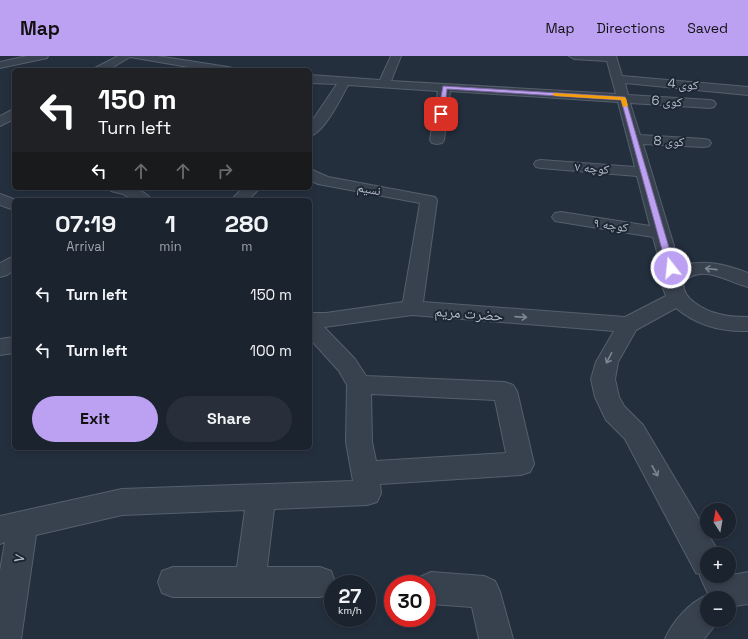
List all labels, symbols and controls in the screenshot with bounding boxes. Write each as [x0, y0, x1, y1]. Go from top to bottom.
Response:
text: Map [20, 16, 60, 41]
text: Map [545, 19, 575, 37]
text: Directions [597, 19, 665, 37]
text: Saved [687, 19, 728, 37]
street label: کوی 4 [667, 74, 700, 94]
text: 150 m [98, 81, 177, 117]
icon: left [32, 84, 84, 136]
street label: کوی 6 [651, 91, 684, 111]
pin [424, 97, 458, 131]
icon: arrive [430, 103, 452, 125]
text: Turn left [98, 116, 171, 139]
street label: کوی 8 [653, 132, 686, 150]
street label: کوچه ۷ [574, 158, 611, 178]
icon: left [88, 160, 110, 182]
icon: ahead [130, 160, 152, 182]
icon: ahead [172, 160, 194, 182]
icon: right [214, 160, 236, 182]
street label: نسیم [356, 179, 382, 199]
text: 07:19 [55, 208, 116, 239]
text: 1 [165, 208, 176, 239]
text: 280 [225, 208, 269, 239]
street label: کوچه ۹ [592, 214, 630, 236]
text: Arrival [66, 238, 105, 255]
text: min [159, 238, 182, 255]
text: m [241, 238, 252, 255]
position arrow [650, 247, 692, 289]
one-way arrow [705, 265, 718, 272]
icon: left [32, 283, 54, 305]
text: Turn left [66, 285, 128, 304]
text: 150 m [250, 285, 292, 304]
street label: حضرت مریم [434, 301, 504, 326]
one-way arrow [514, 313, 527, 320]
icon: left [32, 339, 54, 361]
text: Turn left [66, 341, 128, 360]
text: 100 m [250, 341, 292, 360]
one-way arrow [605, 352, 612, 364]
button: Exit [32, 396, 158, 442]
button: Share [166, 396, 292, 442]
one-way arrow [652, 465, 660, 477]
north arrow [700, 503, 736, 539]
map controls [700, 503, 736, 627]
button: + [700, 547, 736, 583]
street label: ۷ [6, 552, 30, 564]
speed limit sign: 30 [384, 575, 436, 627]
text: 27 [339, 583, 361, 609]
button: − [700, 591, 736, 627]
text: km/h [338, 604, 362, 617]

